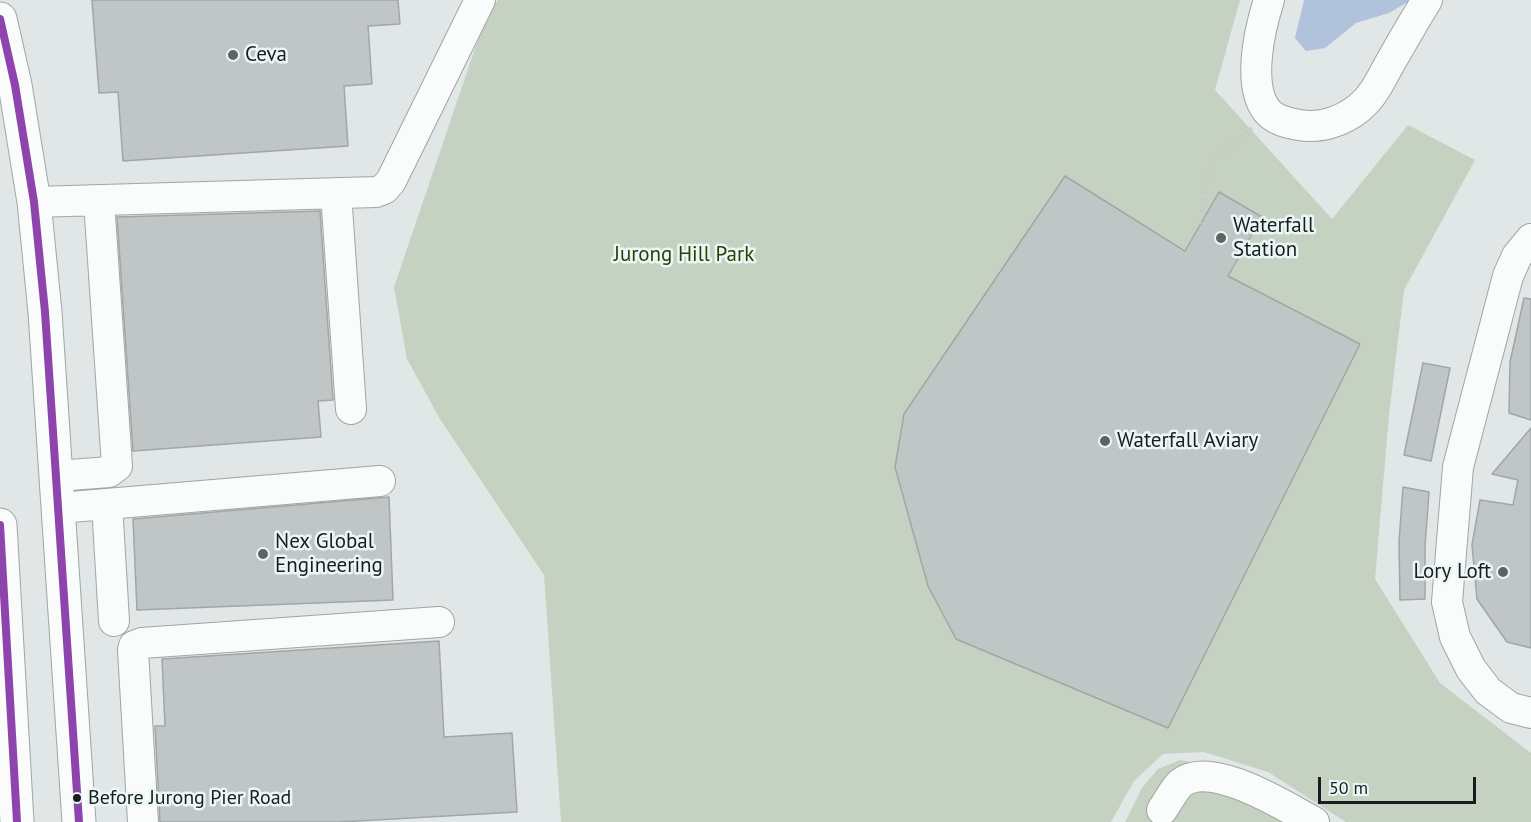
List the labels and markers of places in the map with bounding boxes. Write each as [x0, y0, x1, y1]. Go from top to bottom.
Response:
place label: Ceva [245, 42, 287, 68]
marker: Ceva [226, 48, 240, 62]
place label: Waterfall Station [1233, 213, 1314, 263]
marker: Waterfall Station [1214, 231, 1228, 245]
place label: Waterfall Aviary [1117, 428, 1258, 454]
marker: Waterfall Aviary [1098, 434, 1112, 448]
place label: Nex Global Engineering [275, 529, 383, 579]
marker: Nex Global Engineering [256, 547, 270, 561]
place label: Lory Loft [1413, 559, 1491, 585]
marker: Lory Loft [1496, 565, 1510, 579]
place label: Before Jurong Pier Road [88, 786, 291, 810]
marker: Before Jurong Pier Road [71, 792, 83, 804]

